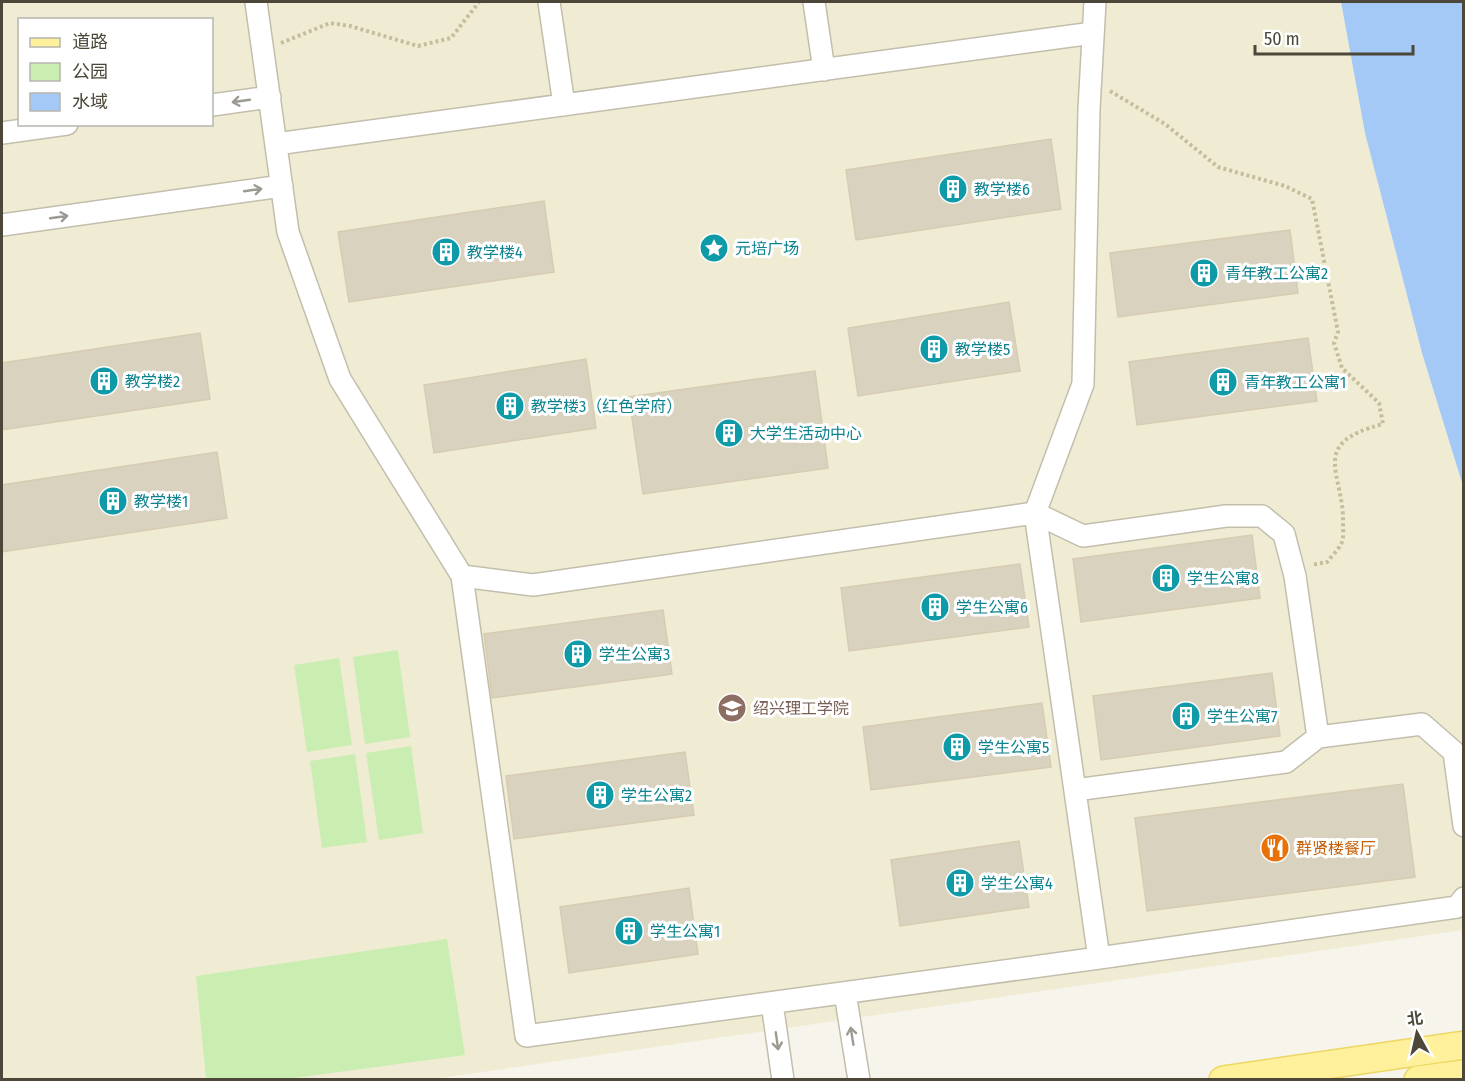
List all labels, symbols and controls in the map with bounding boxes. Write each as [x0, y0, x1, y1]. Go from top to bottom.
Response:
legend [18, 18, 213, 126]
scale bar [1255, 18, 1412, 56]
text: 50 m [1264, 28, 1300, 50]
text: 道路 [72, 31, 108, 53]
text: 公园 [72, 61, 108, 83]
text: 水域 [72, 91, 108, 113]
one-way arrow [231, 96, 251, 107]
building icon: 教学楼6 [937, 173, 969, 205]
place label: 教学楼6 [974, 180, 1030, 199]
one-way arrow [242, 185, 262, 196]
one-way arrow [49, 211, 69, 222]
place icon: 元培广场 [698, 232, 730, 264]
building icon: 教学楼4 [430, 236, 462, 268]
place label: 元培广场 [735, 239, 799, 258]
place label: 教学楼4 [467, 243, 523, 262]
building icon: 青年教工公寓2 [1188, 257, 1220, 289]
place label: 青年教工公寓2 [1225, 264, 1328, 283]
building icon: 教学楼5 [918, 333, 950, 365]
place label: 教学楼5 [955, 340, 1010, 359]
building icon: 教学楼2 [88, 365, 120, 397]
building icon: 青年教工公寓1 [1207, 366, 1239, 398]
place label: 教学楼2 [125, 372, 180, 391]
place label: 青年教工公寓1 [1244, 373, 1346, 392]
building icon: 教学楼3（红色学府） [494, 390, 526, 422]
place label: 教学楼3（红色学府） [531, 397, 682, 416]
building icon: 大学生活动中心 [713, 417, 745, 449]
place label: 大学生活动中心 [750, 424, 862, 443]
building icon: 教学楼1 [97, 485, 129, 517]
place label: 教学楼1 [134, 492, 188, 511]
building icon: 学生公寓8 [1150, 562, 1182, 594]
place label: 学生公寓8 [1187, 569, 1259, 588]
building icon: 学生公寓6 [919, 591, 951, 623]
place label: 学生公寓6 [956, 598, 1028, 617]
building icon: 学生公寓3 [562, 638, 594, 670]
place label: 学生公寓3 [599, 645, 670, 664]
school or university icon: 绍兴理工学院 [716, 692, 748, 724]
place label: 绍兴理工学院 [753, 699, 849, 718]
building icon: 学生公寓7 [1170, 700, 1202, 732]
place label: 学生公寓7 [1207, 707, 1278, 726]
building icon: 学生公寓5 [941, 731, 973, 763]
place label: 学生公寓5 [978, 738, 1049, 757]
building icon: 学生公寓2 [584, 779, 616, 811]
place label: 学生公寓2 [621, 786, 692, 805]
restaurant icon: 群贤楼餐厅 [1259, 832, 1291, 864]
place label: 群贤楼餐厅 [1296, 839, 1376, 858]
building icon: 学生公寓4 [944, 867, 976, 899]
place label: 学生公寓4 [981, 874, 1053, 893]
building icon: 学生公寓1 [613, 915, 645, 947]
place label: 学生公寓1 [650, 922, 720, 941]
north arrow [1387, 1003, 1447, 1063]
text: 北 [1406, 1008, 1424, 1029]
one-way arrow [846, 1027, 857, 1047]
one-way arrow [772, 1031, 783, 1051]

